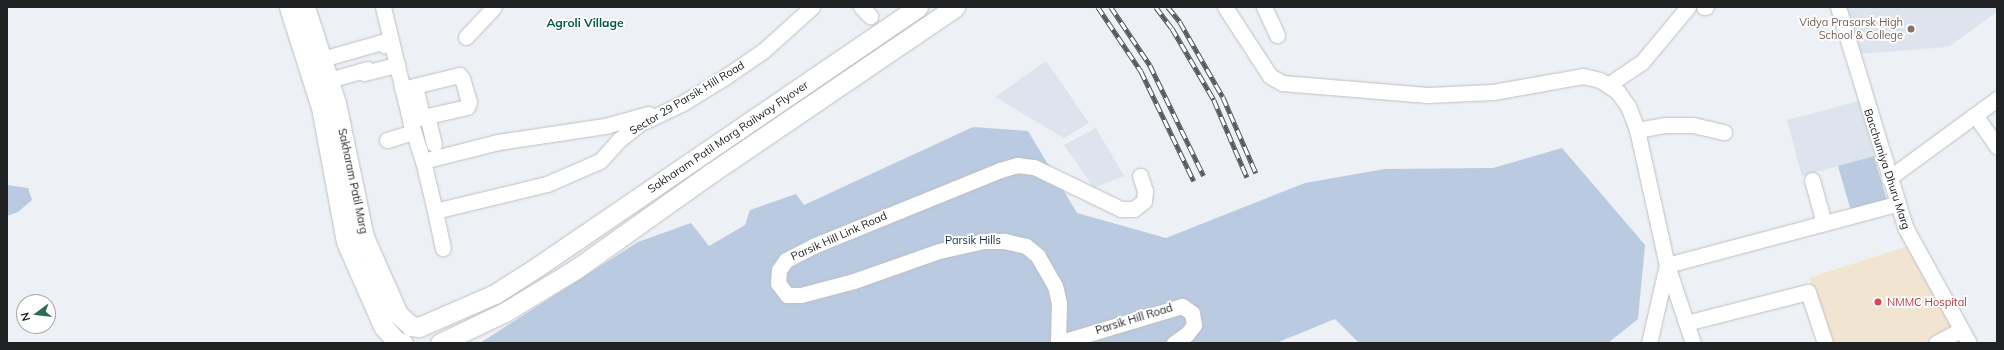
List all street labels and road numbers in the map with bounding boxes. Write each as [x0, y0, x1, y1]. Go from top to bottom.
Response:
street label: Sector 29 Parsik Hill Road [627, 58, 747, 138]
street label: Sakharam Patil Marg Railway Flyover [645, 78, 811, 196]
street label: Bacchumiya Dhuru Marg [1861, 107, 1913, 231]
street label: Sakharam Patil Marg [335, 127, 371, 235]
street label: Parsik Hill Link Road [789, 209, 889, 263]
street label: Parsik Hill Road [1094, 301, 1174, 337]

